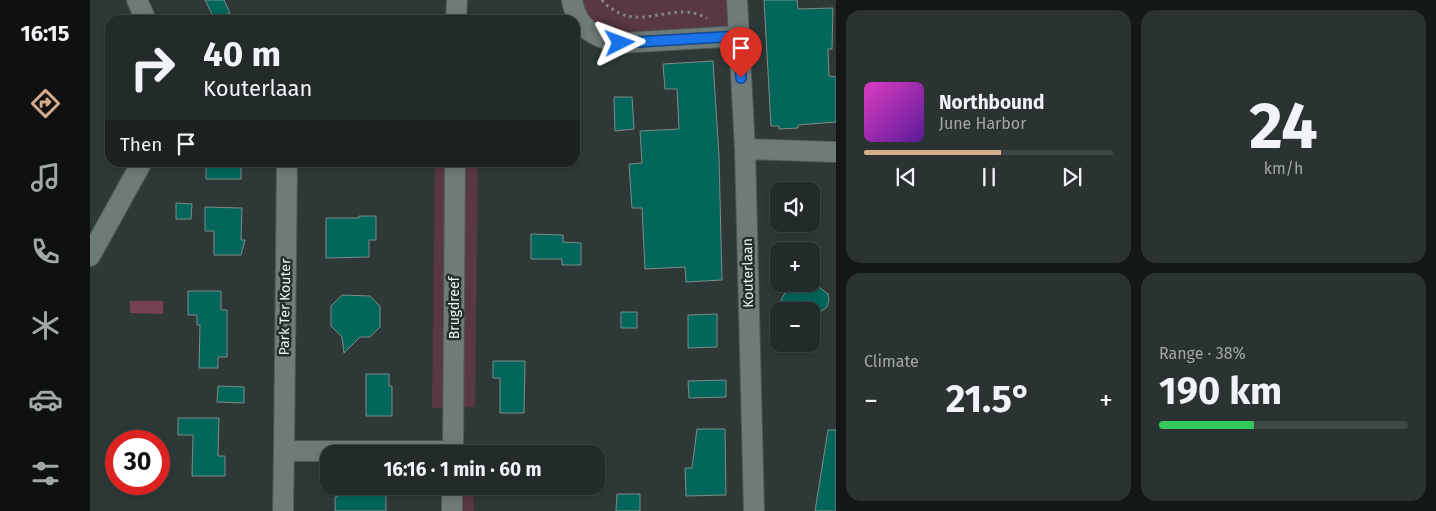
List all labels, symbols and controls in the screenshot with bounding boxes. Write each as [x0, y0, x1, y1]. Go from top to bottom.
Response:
position arrow [593, 16, 645, 68]
text: 16:15 [20, 20, 70, 47]
pin [720, 27, 762, 78]
text: 40 m [203, 33, 281, 75]
icon: arrive [727, 34, 755, 62]
icon: right [120, 35, 185, 100]
text: Kouterlaan [203, 75, 312, 102]
icon: directions [28, 86, 63, 121]
text: 24 [1249, 87, 1318, 165]
text: Northbound [939, 91, 1044, 114]
text: June Harbor [939, 114, 1026, 133]
icon: arrive [172, 130, 200, 158]
text: Then [120, 133, 162, 156]
text: km/h [1264, 159, 1303, 178]
icon: music [28, 160, 63, 195]
icon: previous [892, 163, 920, 191]
icon: pause [975, 163, 1003, 191]
icon: next [1058, 163, 1086, 191]
map controls [770, 182, 820, 352]
button: sound [770, 182, 820, 232]
icon: phone [28, 234, 63, 269]
street label: Kouterlaan [739, 238, 757, 308]
button: + [770, 242, 820, 292]
street label: Park Ter Kouter [276, 258, 294, 356]
street label: Brugdreef [446, 275, 463, 339]
button: − [770, 302, 820, 352]
icon: climate [28, 308, 63, 343]
text: Range · 38% [1159, 344, 1246, 363]
text: Climate [864, 352, 919, 371]
text: 190 km [1159, 368, 1282, 414]
text: 21.5° [946, 376, 1031, 422]
icon: car [28, 382, 63, 417]
text: − [864, 384, 878, 417]
text: + [1099, 384, 1113, 417]
speed limit sign: 30 [105, 430, 170, 495]
icon: filters [28, 456, 63, 491]
text: 16:16 · 1 min · 60 m [383, 458, 542, 481]

